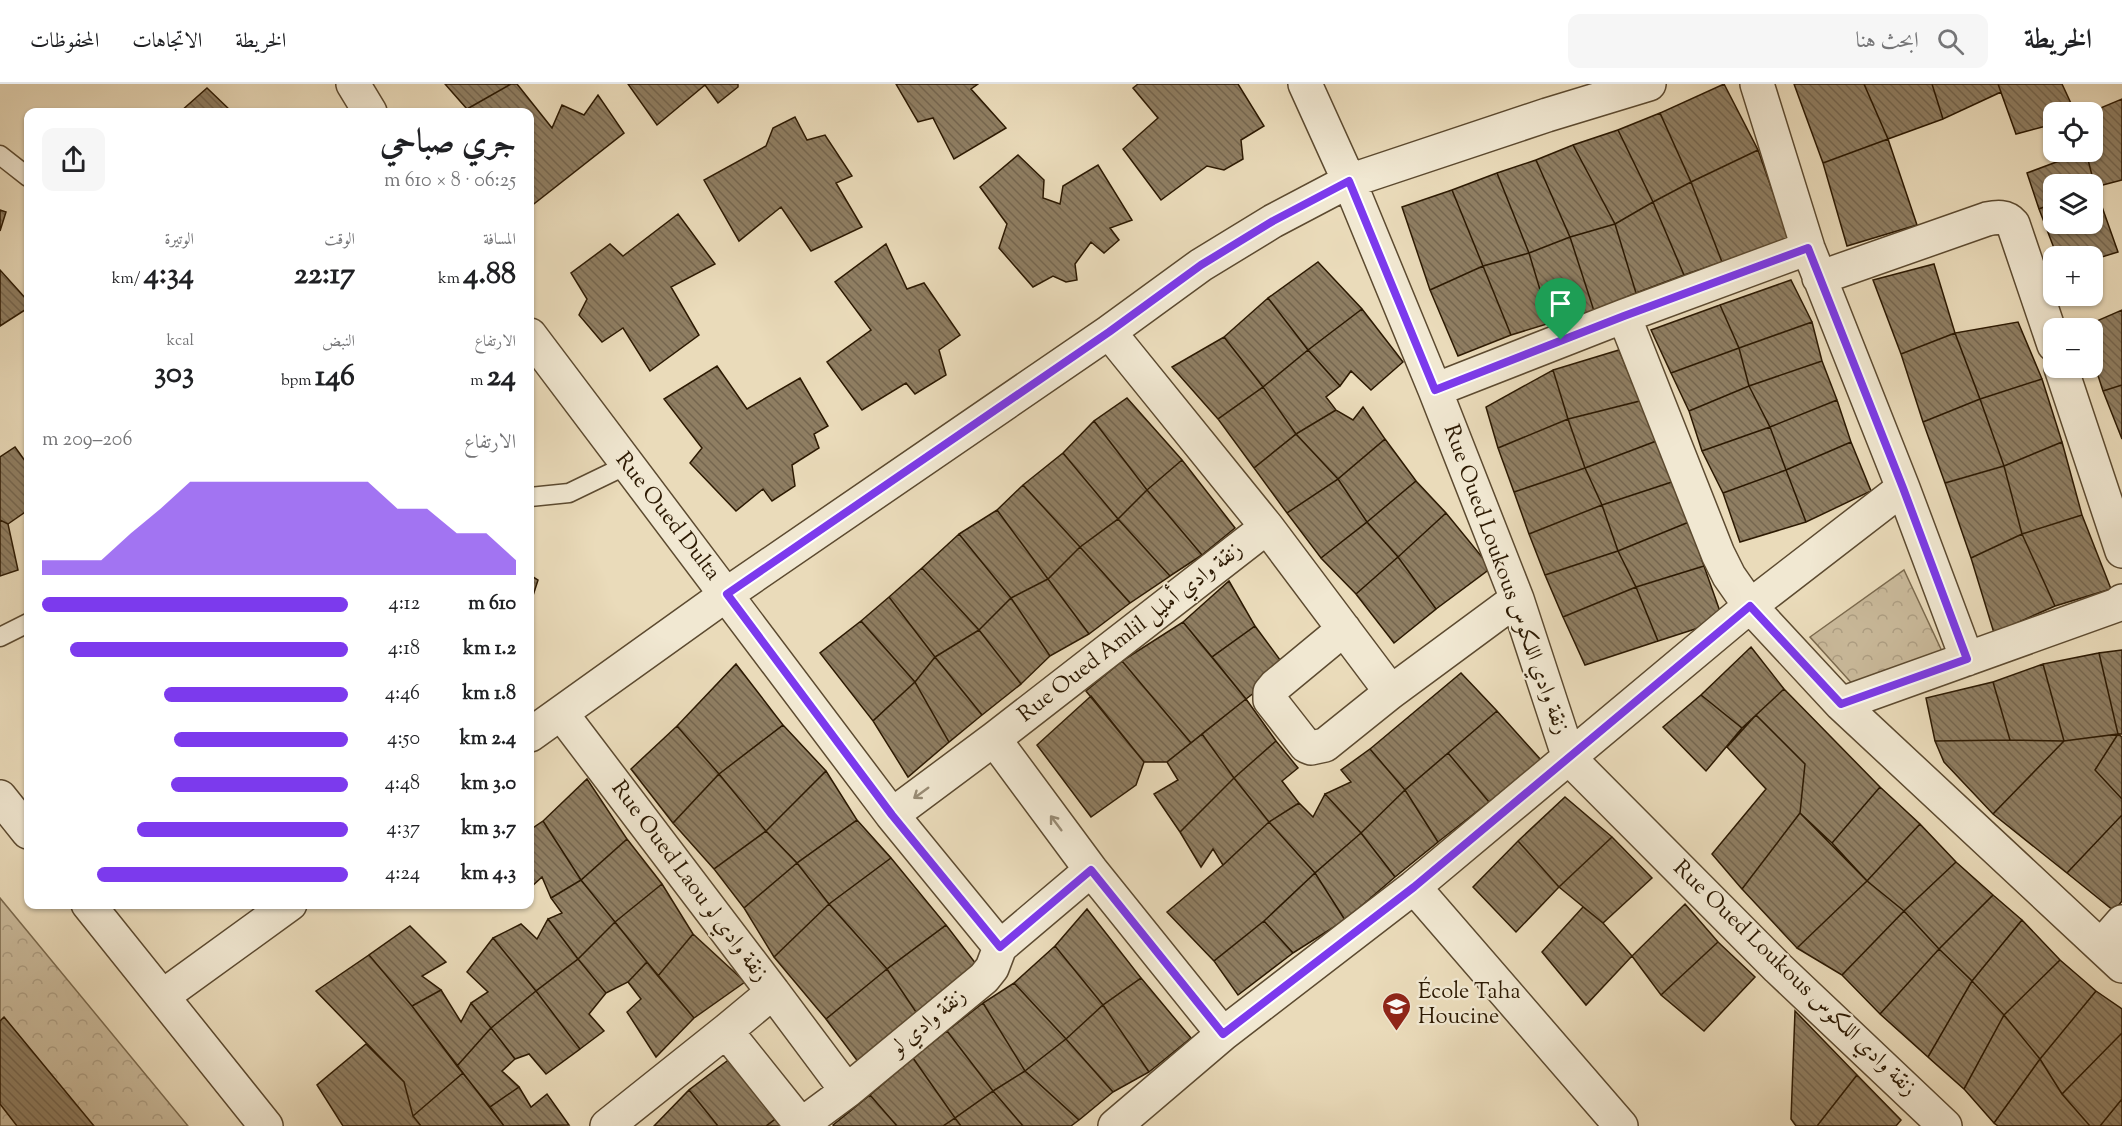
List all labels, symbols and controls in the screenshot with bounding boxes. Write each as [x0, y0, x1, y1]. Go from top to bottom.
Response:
search box [1568, 14, 1988, 68]
text: الخريطة [2024, 21, 2092, 61]
icon: search [1934, 25, 1967, 58]
text: ابحث هنا [1856, 26, 1919, 58]
text: المحفوظات [30, 27, 99, 57]
text: الاتجاهات [132, 27, 202, 57]
text: الخريطة [235, 27, 286, 57]
map controls [2043, 102, 2103, 378]
button: locate [2043, 102, 2103, 162]
text: جري صباحي [380, 120, 516, 168]
button: share [42, 128, 105, 191]
text: 06:25 · 8 × 610 m [384, 167, 516, 196]
button: layers [2043, 174, 2103, 234]
text: الوتيرة [164, 229, 194, 252]
text: الوقت [324, 229, 355, 252]
text: المسافة [483, 229, 516, 252]
button: + [2043, 246, 2103, 306]
text: 4:34 [144, 254, 194, 297]
text: 22:17 [294, 254, 355, 297]
text: 4.88 [463, 254, 516, 297]
text: /km [112, 268, 144, 291]
text: km [438, 268, 463, 291]
pin [1535, 278, 1586, 340]
icon: arrive [1544, 287, 1577, 320]
button: − [2043, 318, 2103, 378]
text: kcal [167, 330, 194, 353]
text: النبض [322, 331, 355, 354]
text: الارتفاع [474, 331, 516, 354]
text: 303 [154, 353, 194, 396]
text: 146 [315, 356, 355, 399]
text: 24 [487, 356, 516, 399]
text: bpm [281, 370, 315, 393]
text: m [470, 370, 487, 393]
street label: Rue Oued Loukous زنقة وادي اللكوس [1434, 420, 1576, 740]
text: 206–209 m [42, 426, 132, 455]
text: الارتفاع [464, 429, 516, 458]
street label: Rue Oued Dulta [607, 446, 727, 588]
street label: Rue Oued Amlil زنقة وادي أمليل [1011, 533, 1250, 731]
text: 4:12 [389, 590, 420, 619]
text: 610 m [468, 590, 516, 619]
text: 4:18 [388, 635, 420, 664]
text: 1.2 km [463, 635, 516, 664]
text: 4:46 [385, 680, 420, 709]
text: 1.8 km [462, 680, 516, 709]
text: 4:50 [387, 725, 420, 754]
text: 2.4 km [460, 725, 516, 754]
text: 4:48 [385, 770, 420, 799]
text: 3.0 km [461, 770, 516, 799]
street label: Rue Oued Laou زنقة وادي لو [603, 775, 775, 989]
one-way arrow [914, 787, 930, 799]
text: 4:37 [387, 815, 420, 844]
text: 3.7 km [461, 815, 516, 844]
one-way arrow [1050, 816, 1063, 832]
street label: Rue Oued Loukous زنقة وادي اللكوس [1665, 854, 1923, 1104]
text: 4:24 [385, 860, 420, 889]
text: 4.3 km [461, 860, 516, 889]
place label: École Taha Houcine [1418, 976, 1521, 1034]
street label: زنقة وادي لو [882, 982, 974, 1066]
school or university icon: École Taha Houcine [1381, 990, 1413, 1032]

